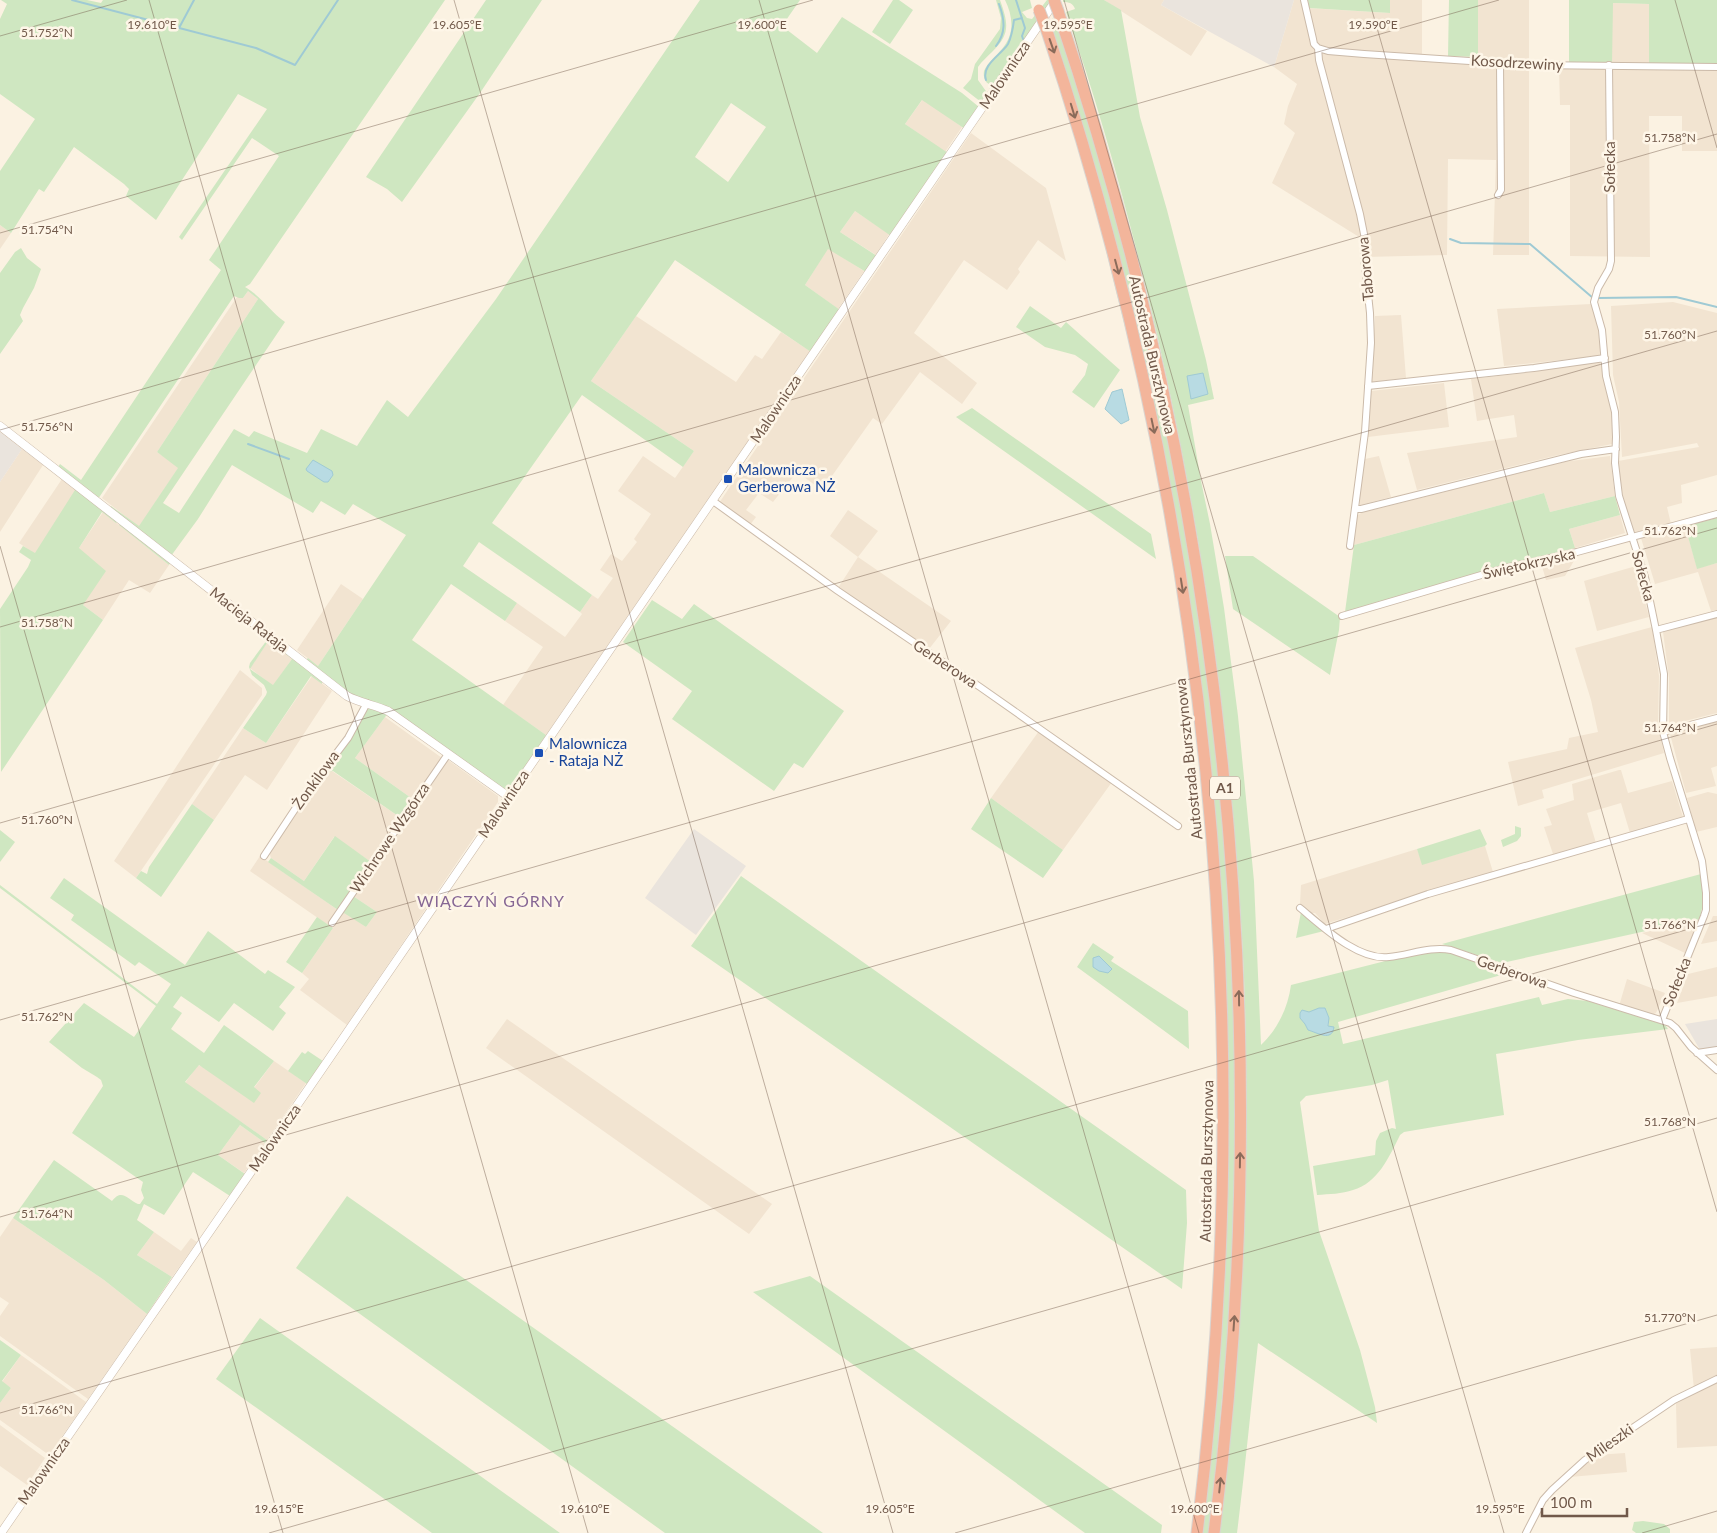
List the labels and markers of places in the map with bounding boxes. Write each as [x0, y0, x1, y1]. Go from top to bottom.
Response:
place label: Malownicza - Gerberowa NŻ [738, 460, 836, 495]
marker: Malownicza - Gerberowa NŻ [722, 473, 734, 485]
place label: Malownicza - Rataja NŻ [549, 734, 627, 769]
marker: Malownicza - Rataja NŻ [533, 747, 545, 759]

